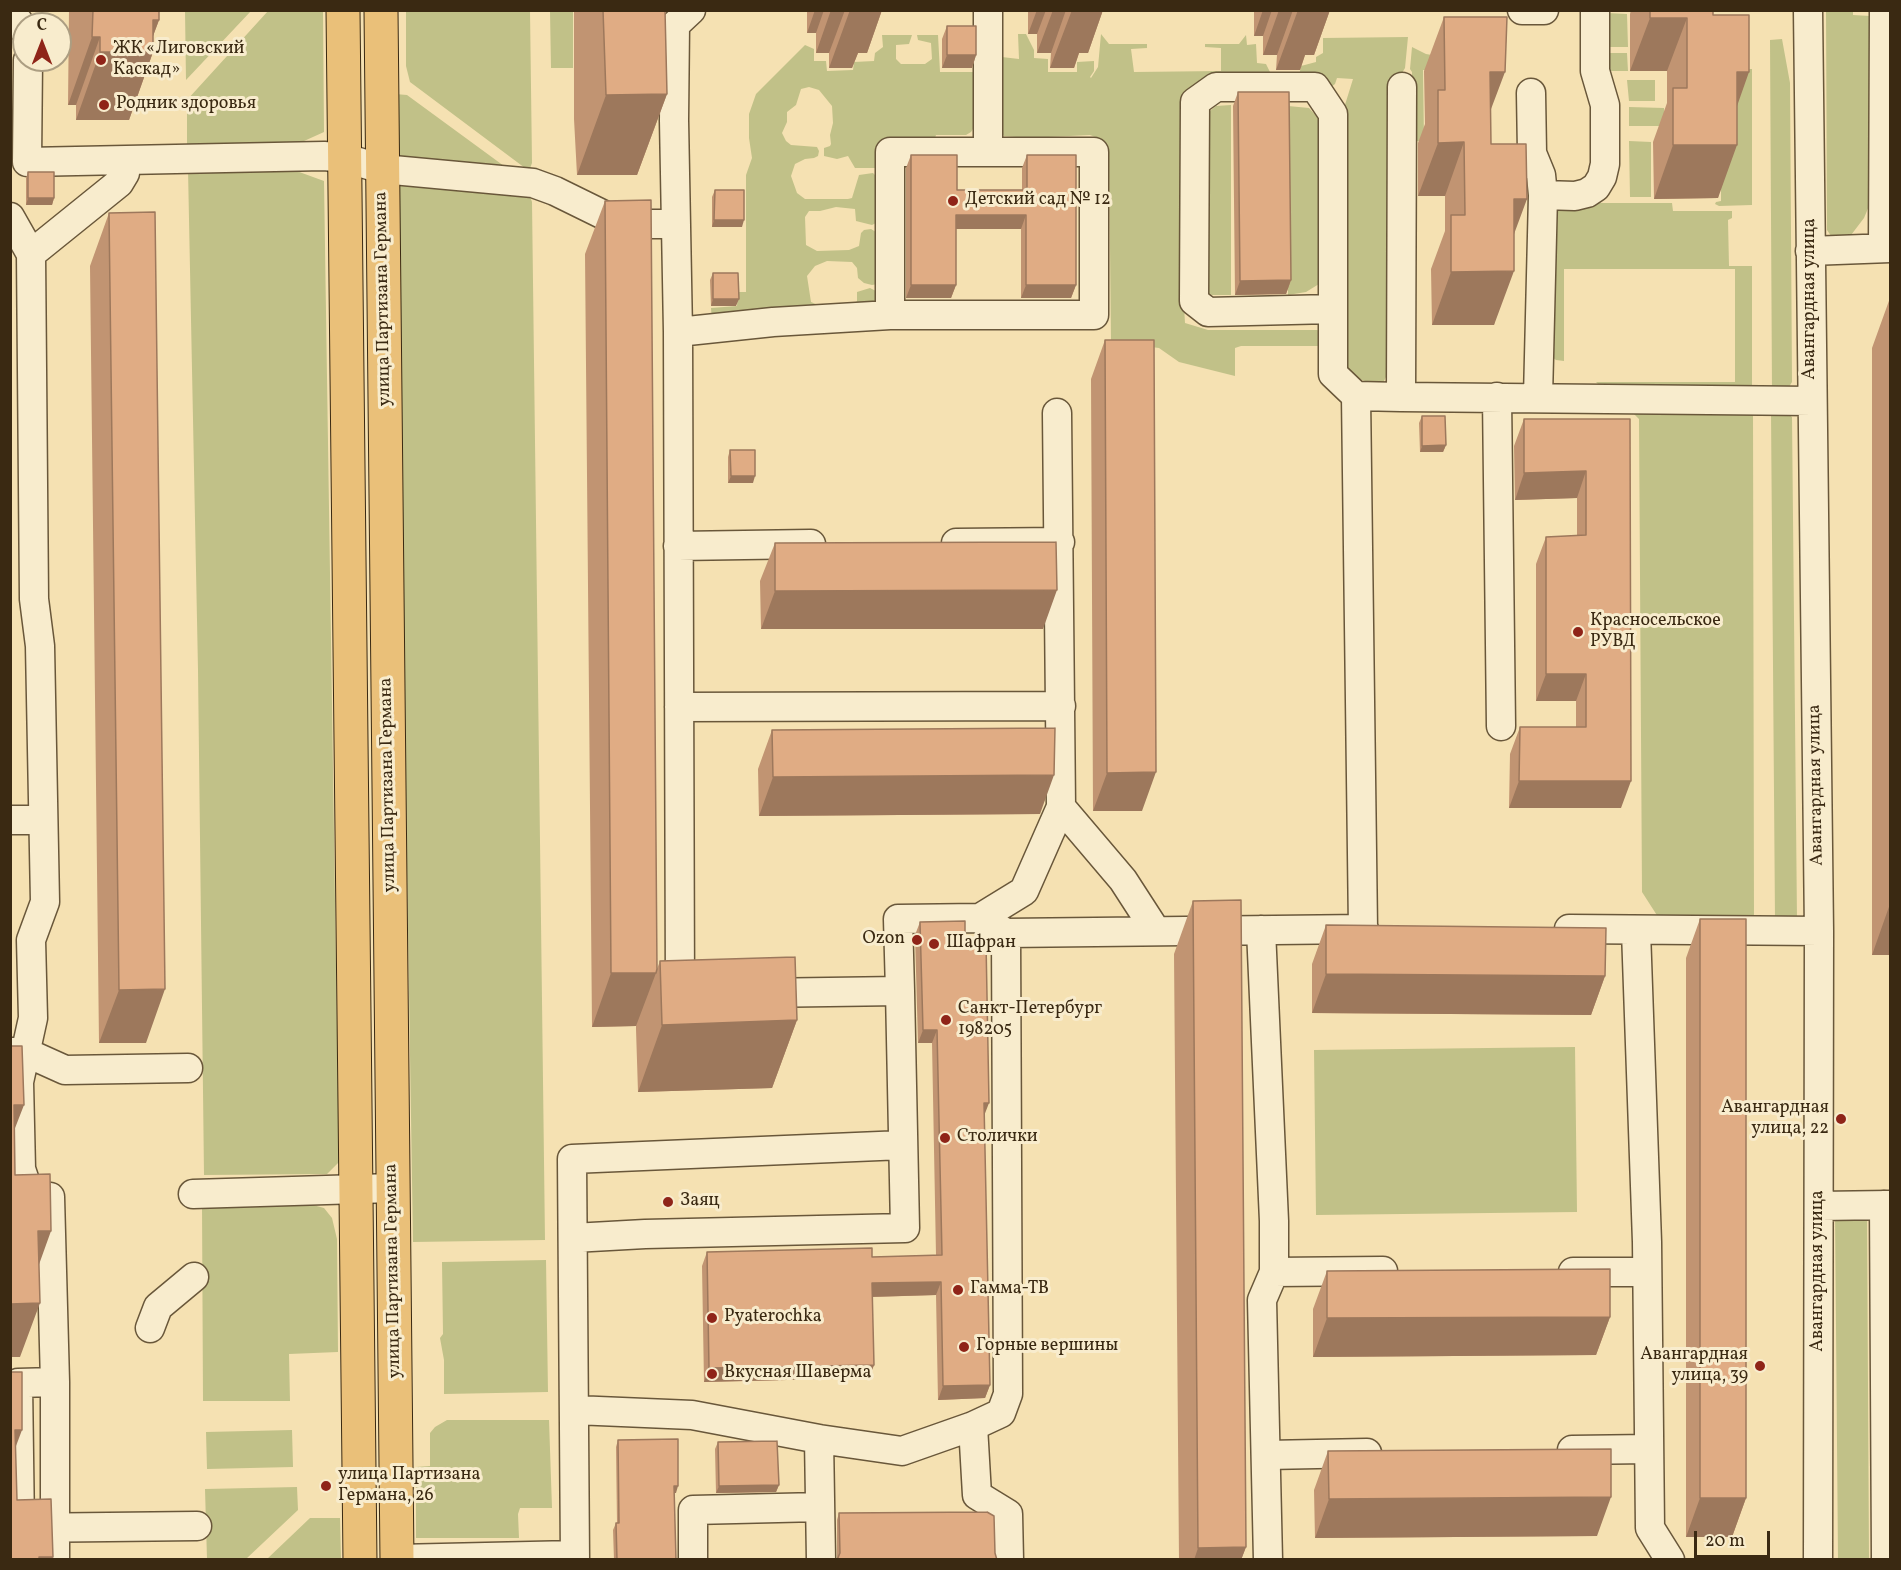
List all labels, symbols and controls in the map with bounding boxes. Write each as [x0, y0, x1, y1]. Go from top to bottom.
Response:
north arrow [12, 12, 72, 72]
text: С [37, 15, 47, 37]
place label: ЖК «Лиговский Каскад» [113, 39, 245, 82]
marker: ЖК «Лиговский Каскад» [94, 53, 108, 67]
place label: Родник здоровья [116, 94, 256, 116]
marker: Родник здоровья [97, 98, 111, 112]
place label: Детский сад № 12 [965, 190, 1111, 212]
street label: улица Партизана Германа [371, 192, 397, 406]
marker: Детский сад № 12 [946, 194, 960, 208]
street label: Авангардная улица [1800, 218, 1822, 380]
place label: Красносельское РУВД [1590, 611, 1721, 654]
marker: Красносельское РУВД [1571, 625, 1585, 639]
street label: улица Партизана Германа [376, 678, 402, 892]
street label: Авангардная улица [1805, 704, 1829, 866]
place label: Ozon [863, 929, 905, 951]
marker: Ozon [910, 933, 924, 947]
place label: Шафран [946, 933, 1016, 955]
marker: Шафран [927, 937, 941, 951]
place label: Санкт-Петербург 198205 [958, 999, 1102, 1042]
marker: Санкт-Петербург 198205 [939, 1013, 953, 1027]
place label: Авангардная улица, 22 [1721, 1098, 1829, 1140]
marker: Авангардная улица, 22 [1834, 1112, 1848, 1126]
place label: Столички [957, 1127, 1038, 1149]
marker: Столички [938, 1131, 952, 1145]
street label: улица Партизана Германа [381, 1164, 407, 1378]
street label: Авангардная улица [1808, 1190, 1830, 1352]
place label: Заяц [680, 1191, 720, 1213]
marker: Заяц [661, 1195, 675, 1209]
place label: Гамма-ТВ [970, 1279, 1049, 1301]
marker: Гамма-ТВ [951, 1283, 965, 1297]
place label: Pyaterochka [724, 1307, 822, 1329]
marker: Pyaterochka [705, 1311, 719, 1325]
place label: Горные вершины [976, 1336, 1118, 1358]
marker: Горные вершины [957, 1340, 971, 1354]
place label: Авангардная улица, 39 [1640, 1345, 1748, 1388]
marker: Авангардная улица, 39 [1753, 1359, 1767, 1373]
place label: Вкусная Шаверма [724, 1363, 871, 1385]
marker: Вкусная Шаверма [705, 1367, 719, 1381]
place label: улица Партизана Германа, 26 [338, 1465, 480, 1508]
marker: улица Партизана Германа, 26 [319, 1479, 333, 1493]
scale bar [1697, 1519, 1774, 1557]
text: 20 m [1705, 1529, 1745, 1554]

